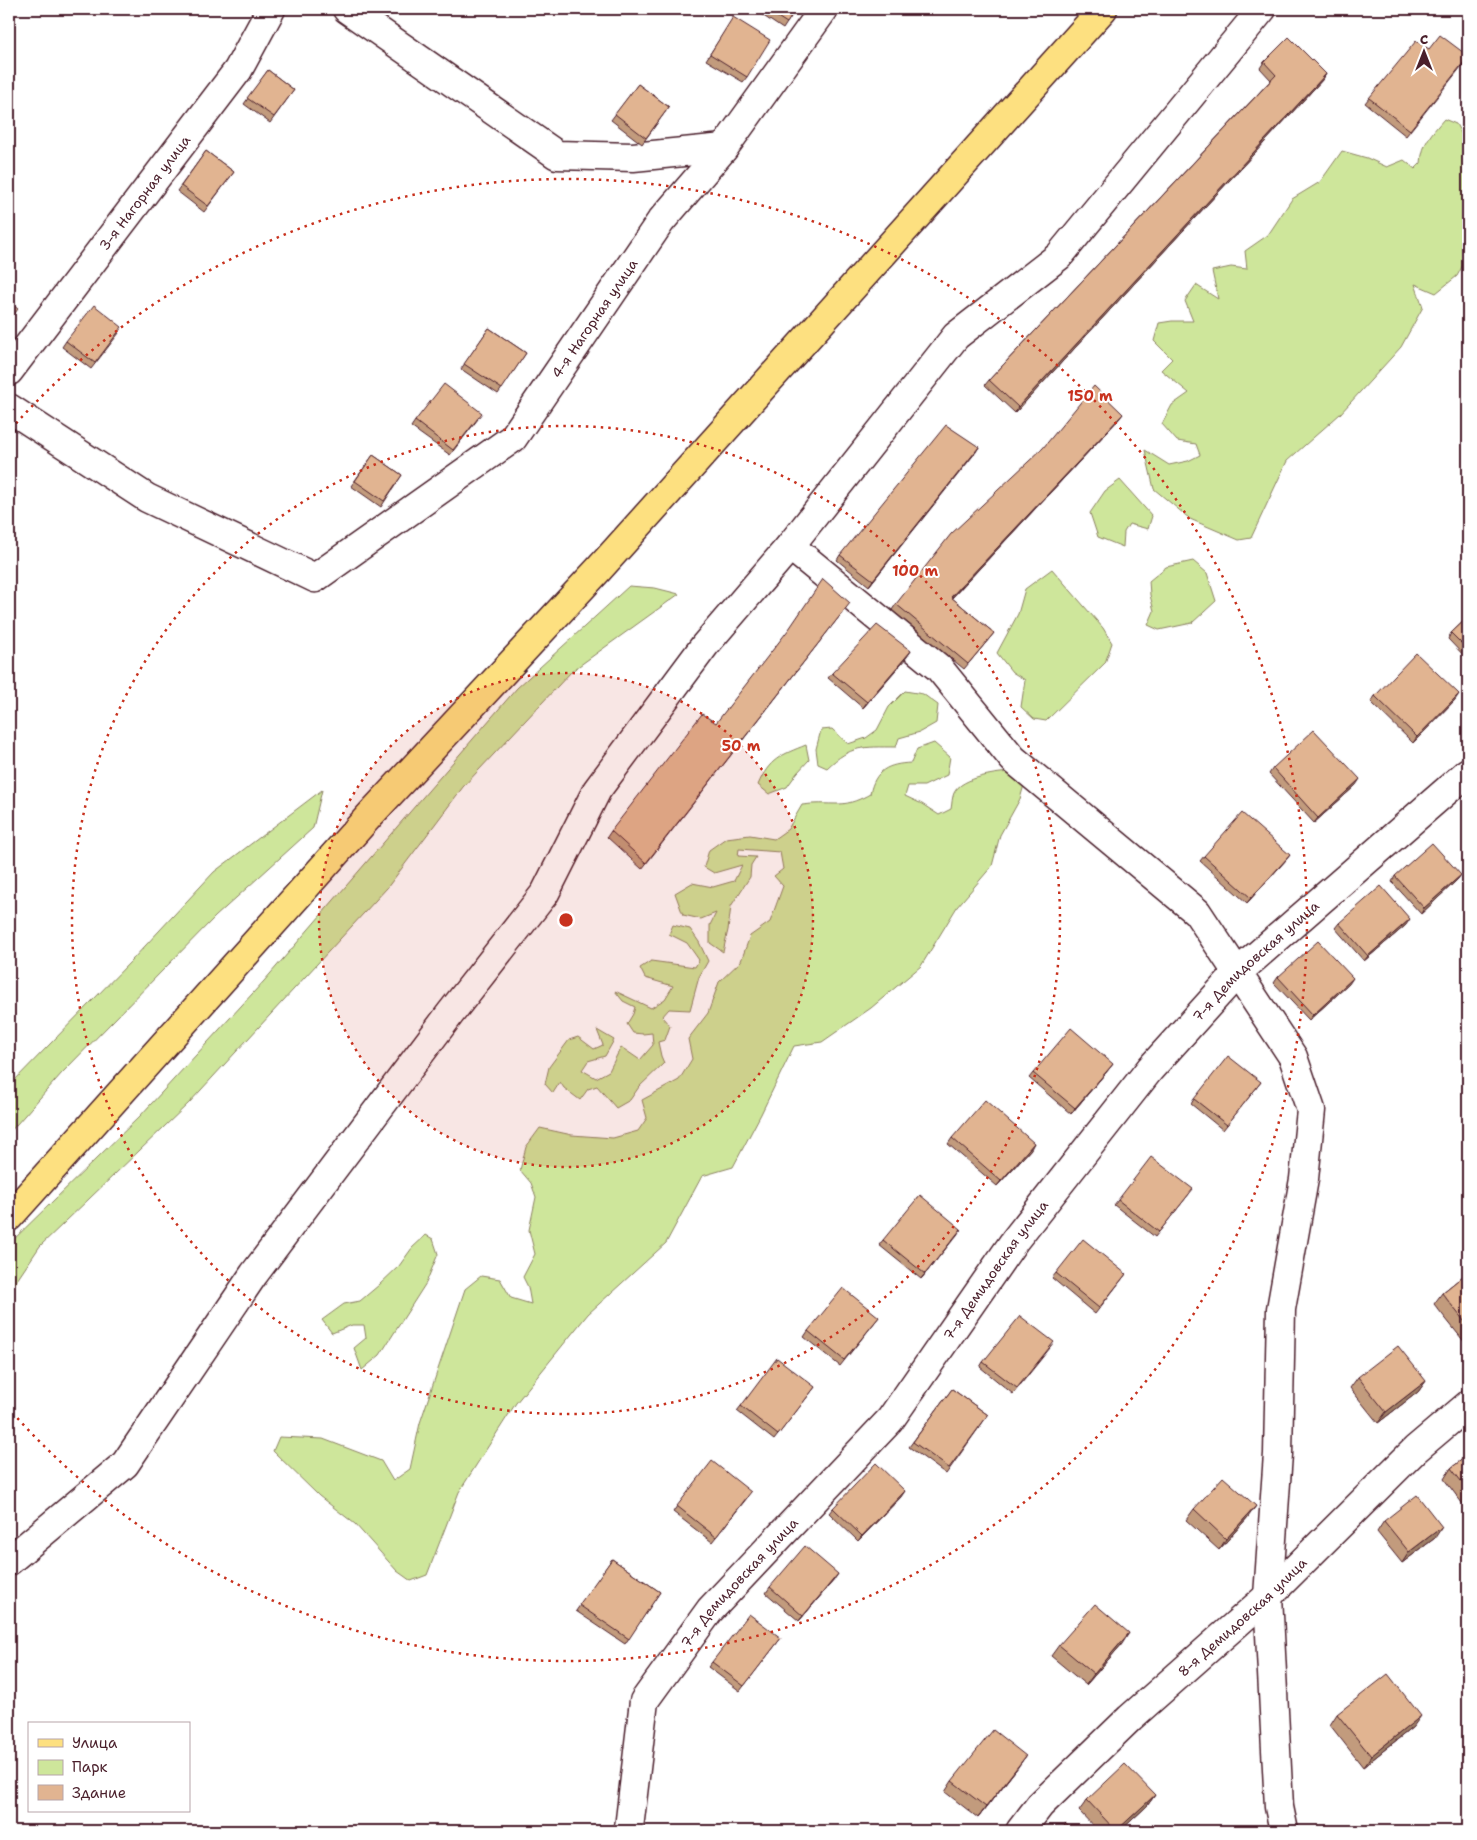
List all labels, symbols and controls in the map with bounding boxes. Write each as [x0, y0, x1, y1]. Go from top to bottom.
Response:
north arrow [1400, 28, 1450, 78]
text: С [1420, 30, 1428, 48]
street label: 3-я Нагорная улица [95, 131, 194, 254]
street label: 4-я Нагорная улица [548, 255, 642, 382]
text: 150 m [1067, 386, 1113, 406]
text: 100 m [892, 561, 938, 581]
text: 50 m [722, 736, 761, 756]
street label: 7-я Демидовская улица [1189, 897, 1323, 1025]
centre of rings [557, 911, 575, 929]
street label: 7-я Демидовская улица [939, 1196, 1052, 1344]
street label: 7-я Демидовская улица [677, 1514, 802, 1651]
street label: 8-я Демидовская улица [1174, 1554, 1311, 1680]
legend [28, 1722, 190, 1812]
text: Улица [72, 1733, 118, 1753]
text: Парк [72, 1757, 108, 1777]
text: Здание [72, 1783, 126, 1803]

